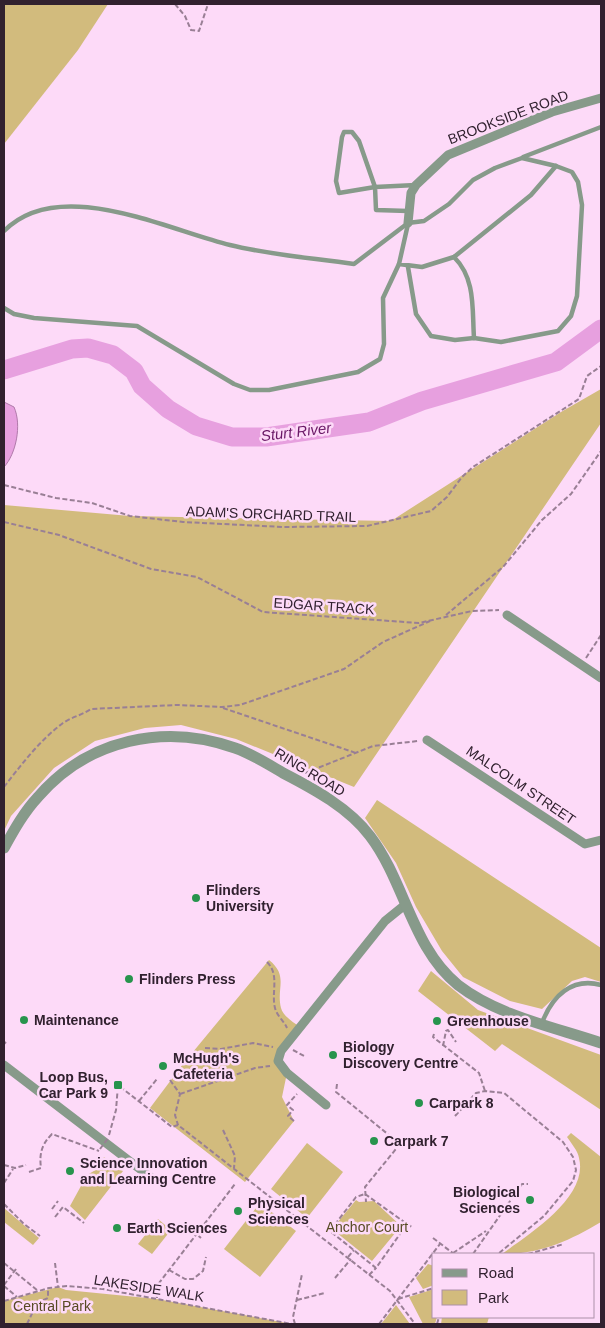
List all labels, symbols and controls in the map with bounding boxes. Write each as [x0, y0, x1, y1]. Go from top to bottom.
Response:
street label: BROOKSIDE ROAD [446, 87, 570, 147]
water label: Sturt River [260, 419, 333, 444]
street label: ADAM'S ORCHARD TRAIL [186, 503, 357, 525]
street label: EDGAR TRACK [273, 595, 376, 618]
street label: MALCOLM STREET [463, 742, 579, 828]
street label: RING ROAD [272, 745, 348, 799]
place label: Flinders University [206, 882, 274, 914]
marker: Flinders University [190, 892, 202, 904]
place label: Flinders Press [139, 971, 236, 987]
marker: Flinders Press [123, 973, 135, 985]
place label: Maintenance [34, 1012, 119, 1028]
place label: Greenhouse [447, 1013, 529, 1029]
marker: Maintenance [18, 1014, 30, 1026]
marker: Greenhouse [431, 1015, 443, 1027]
place label: Biology Discovery Centre [343, 1039, 458, 1071]
marker: Biology Discovery Centre [327, 1049, 339, 1061]
place label: McHugh's Cafeteria [173, 1050, 240, 1082]
marker: McHugh's Cafeteria [157, 1060, 169, 1072]
place label: Loop Bus, Car Park 9 [39, 1069, 108, 1101]
marker: Loop Bus, Car Park 9 [112, 1079, 124, 1091]
place label: Carpark 8 [429, 1095, 494, 1111]
marker: Carpark 8 [413, 1097, 425, 1109]
place label: Carpark 7 [384, 1133, 449, 1149]
marker: Carpark 7 [368, 1135, 380, 1147]
place label: Science Innovation and Learning Centre [80, 1155, 216, 1187]
marker: Science Innovation and Learning Centre [64, 1165, 76, 1177]
place label: Biological Sciences [453, 1184, 520, 1216]
marker: Biological Sciences [524, 1194, 536, 1206]
place label: Physical Sciences [248, 1195, 309, 1227]
marker: Physical Sciences [232, 1205, 244, 1217]
park label: Anchor Court [326, 1219, 408, 1235]
place label: Earth Sciences [127, 1220, 228, 1236]
marker: Earth Sciences [111, 1222, 123, 1234]
legend [432, 1253, 595, 1318]
text: Road [478, 1264, 514, 1281]
street label: LAKESIDE WALK [93, 1271, 206, 1305]
text: Park [478, 1289, 509, 1306]
park label: Central Park [13, 1298, 92, 1314]

